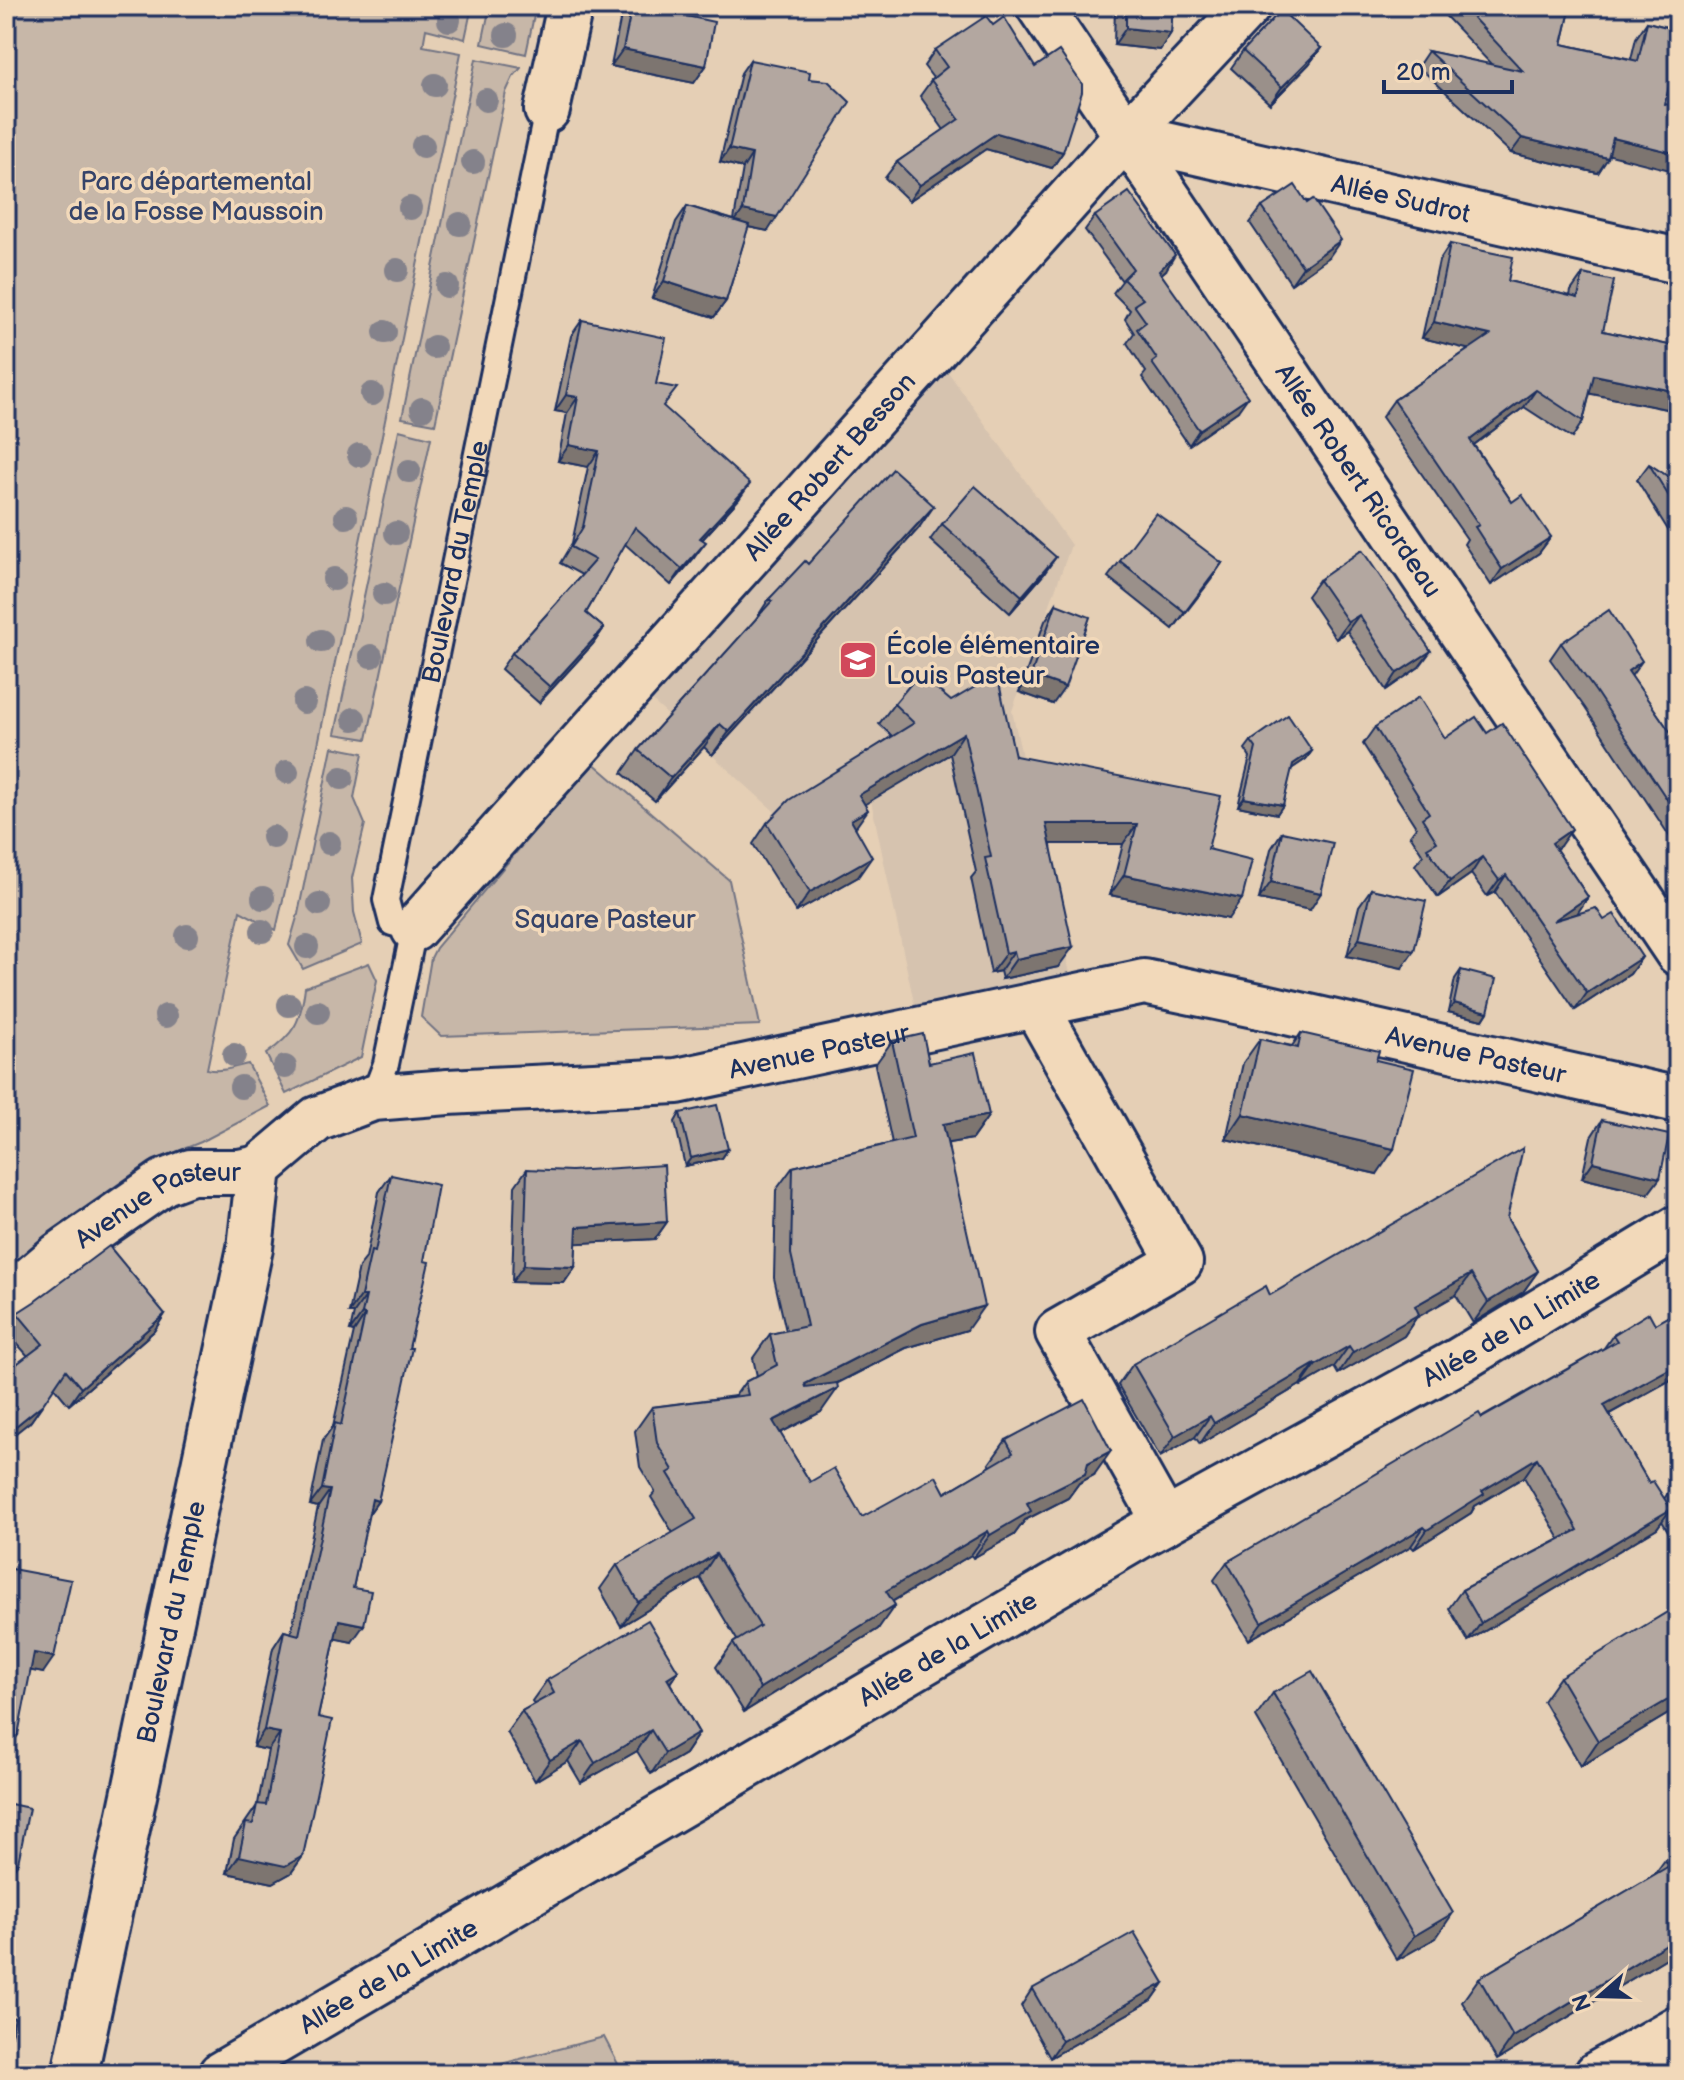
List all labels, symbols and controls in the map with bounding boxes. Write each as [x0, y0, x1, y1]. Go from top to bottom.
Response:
scale bar [1384, 44, 1512, 94]
text: 20 m [1396, 58, 1451, 87]
park label: Parc départemental de la Fosse Maussoin [68, 167, 324, 228]
street label: Allée Sudrot [1328, 169, 1473, 230]
street label: Allée Robert Ricordeau [1268, 358, 1447, 604]
street label: Allée Robert Besson [738, 367, 923, 568]
street label: Boulevard du Temple [417, 438, 496, 686]
place label: École élémentaire Louis Pasteur [886, 630, 1100, 692]
school or university icon: École élémentaire Louis Pasteur [837, 639, 879, 681]
park label: Square Pasteur [515, 905, 696, 936]
street label: Avenue Pasteur [726, 1018, 913, 1087]
street label: Avenue Pasteur [1383, 1021, 1569, 1091]
street label: Avenue Pasteur [70, 1158, 241, 1256]
street label: Allée de la Limite [1417, 1265, 1606, 1394]
street label: Boulevard du Temple [131, 1498, 213, 1746]
street label: Allée de la Limite [854, 1585, 1043, 1714]
street label: Allée de la Limite [294, 1913, 484, 2042]
north arrow [1560, 1956, 1640, 2036]
text: N [1567, 1990, 1598, 2015]

